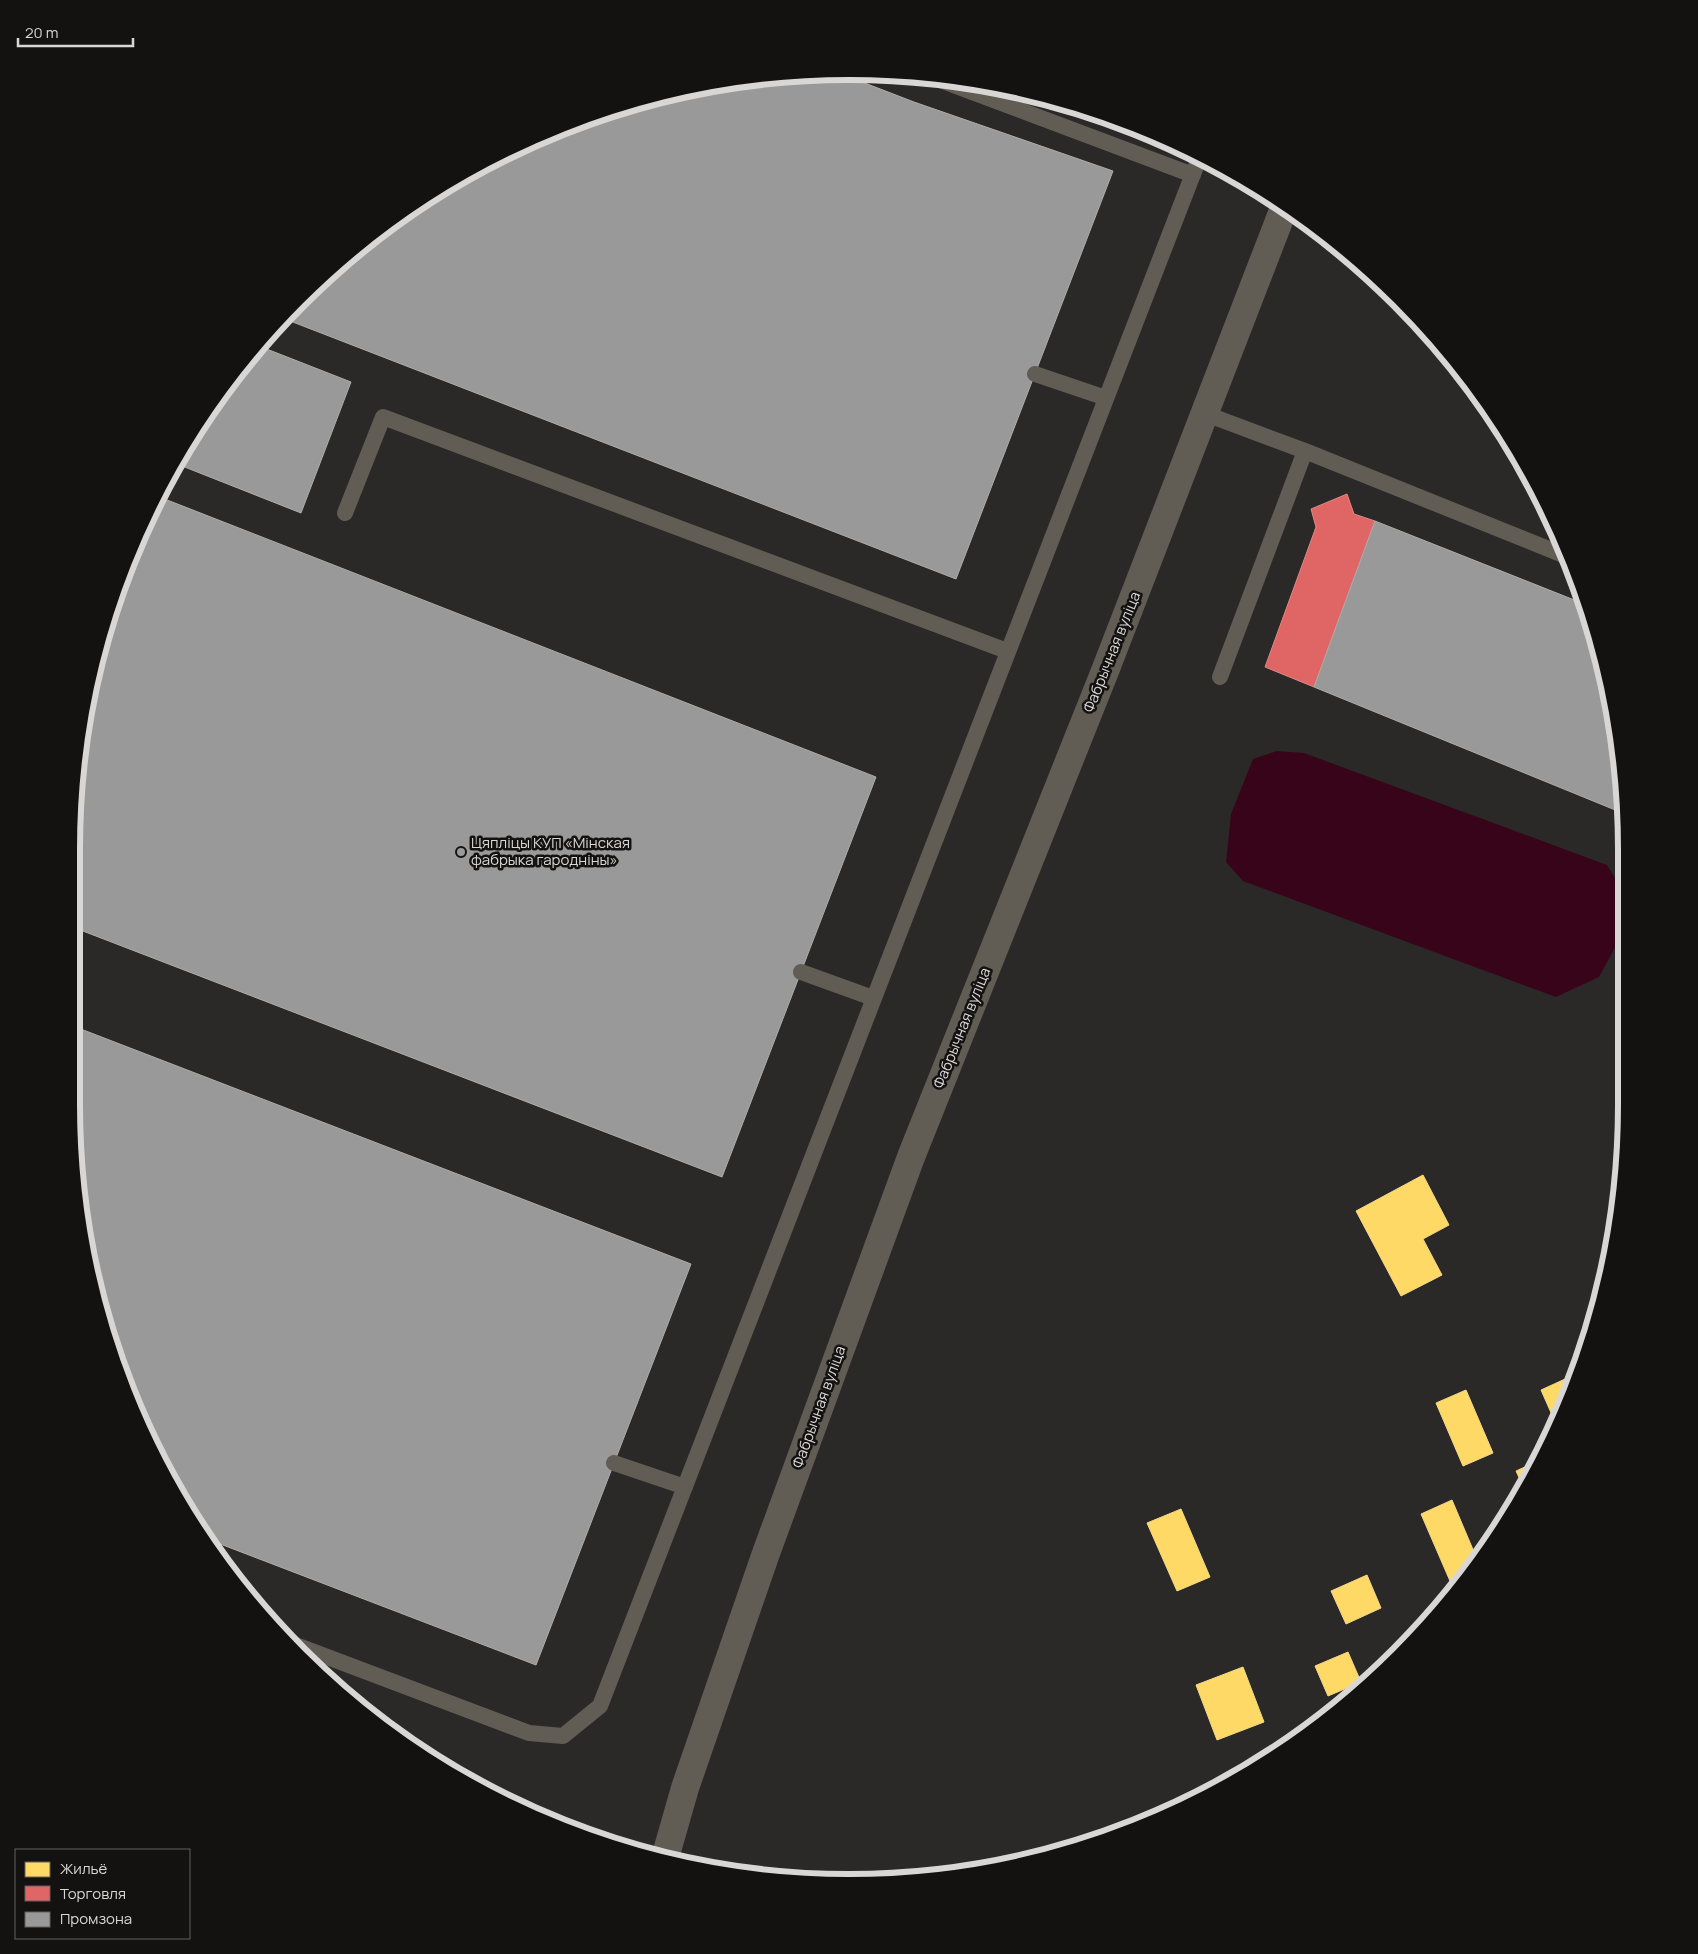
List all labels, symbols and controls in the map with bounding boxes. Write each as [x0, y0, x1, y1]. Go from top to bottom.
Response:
scale bar [18, 15, 132, 47]
text: 20 m [25, 22, 58, 43]
street label: Фабрычная вуліца [1078, 588, 1145, 715]
place label: Цяпліцы КУП «Мінская фабрыка гародніны» [471, 832, 630, 870]
marker: Цяпліцы КУП «Мінская фабрыка гародніны» [455, 846, 467, 858]
street label: Фабрычная вуліца [928, 964, 995, 1091]
street label: Фабрычная вуліца [787, 1343, 850, 1471]
legend [15, 1849, 190, 1939]
text: Жильё [60, 1858, 108, 1879]
text: Торговля [60, 1883, 126, 1904]
text: Промзона [60, 1908, 132, 1929]

